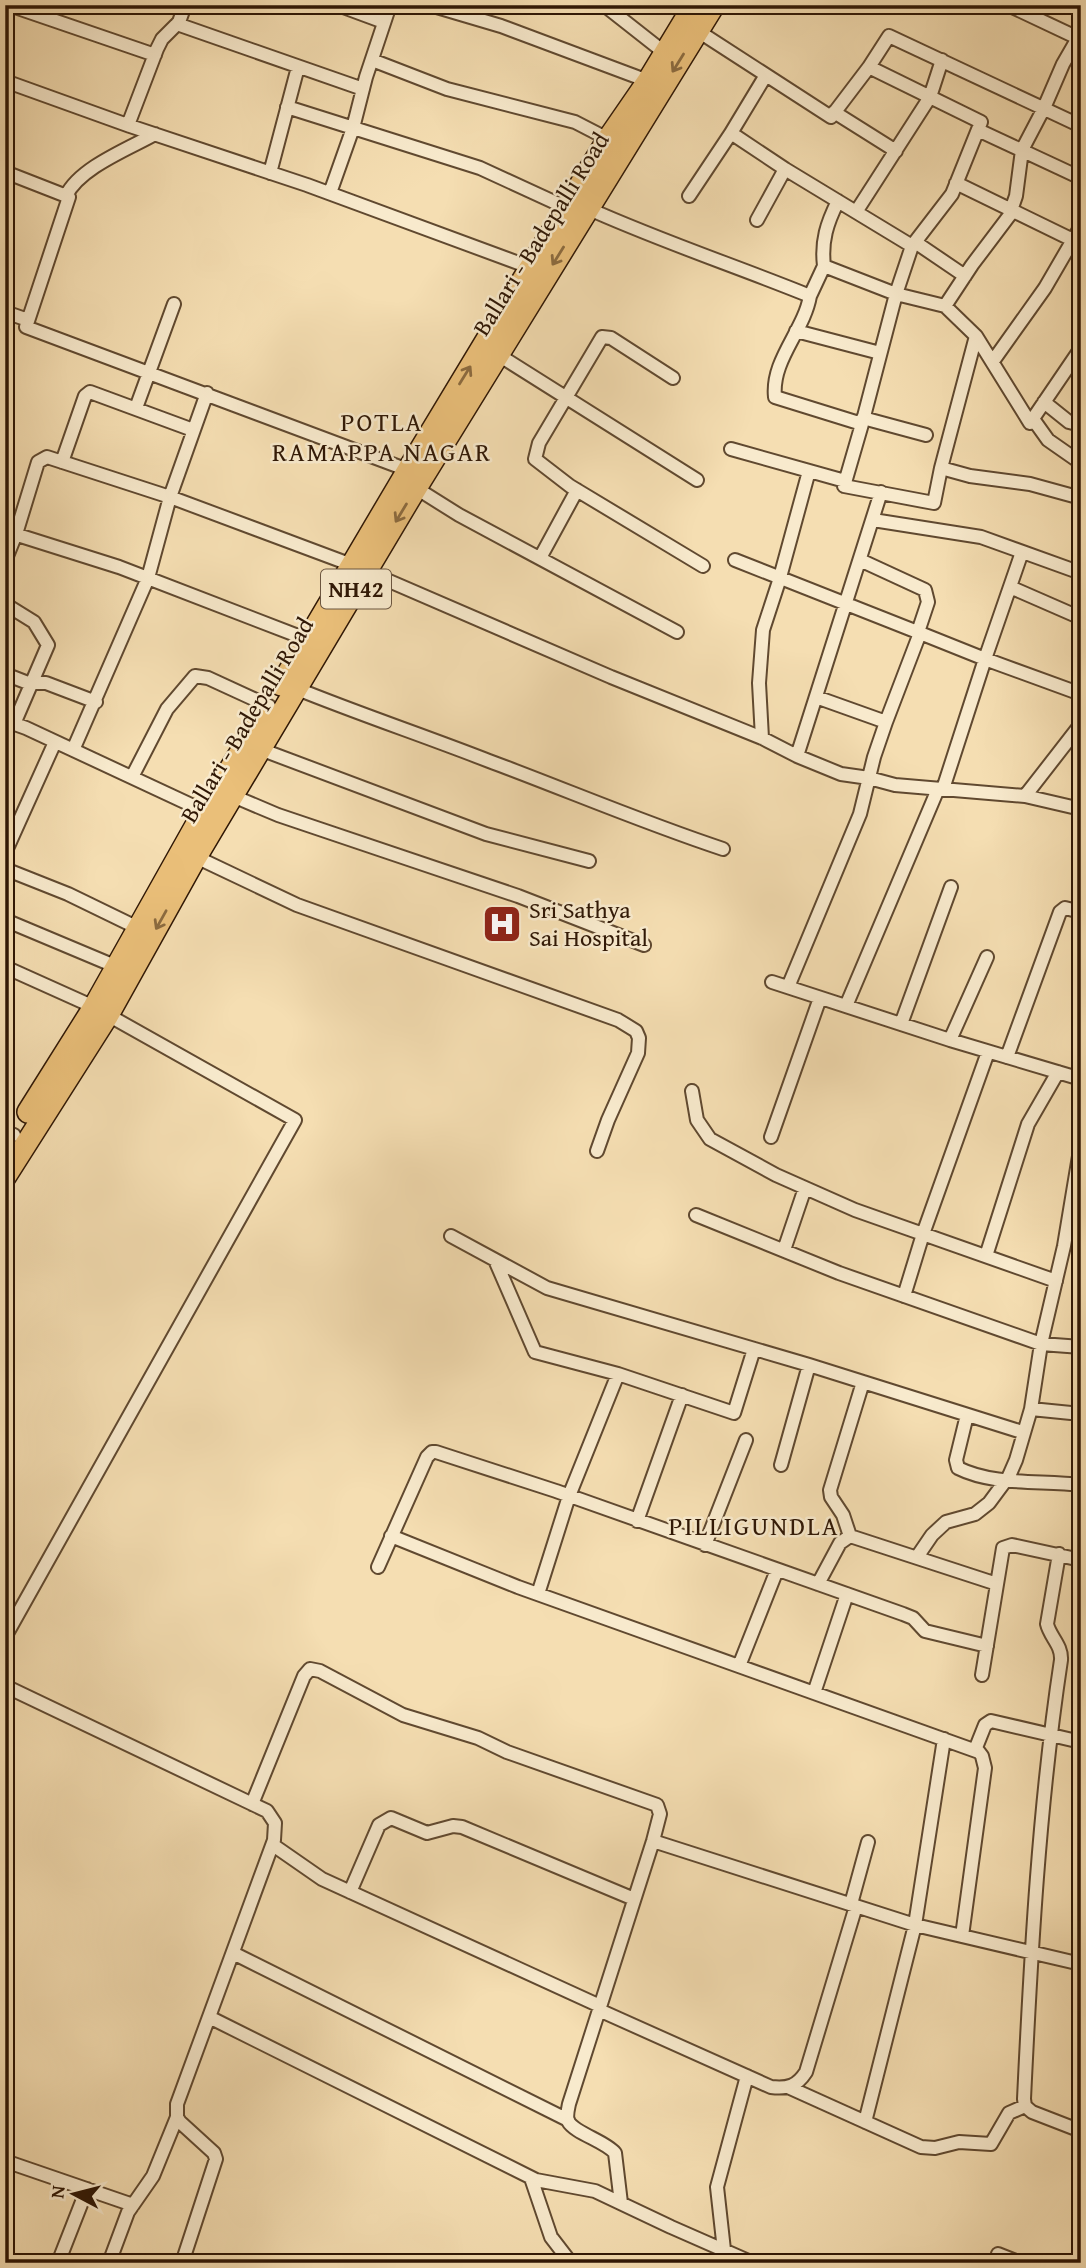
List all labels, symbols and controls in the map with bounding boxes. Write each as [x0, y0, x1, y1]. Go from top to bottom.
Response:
one-way arrow [671, 53, 685, 73]
street label: Ballari - Badepalli Road [464, 125, 618, 342]
one-way arrow [550, 246, 564, 266]
one-way arrow [459, 366, 473, 386]
district label: POTLA RAMAPPA NAGAR [272, 402, 492, 471]
one-way arrow [394, 503, 408, 523]
road number: NH42 [321, 569, 391, 608]
street label: Ballari - Badepalli Road [171, 610, 322, 829]
place label: Sri Sathya Sai Hospital [529, 892, 648, 955]
hospital icon: Sri Sathya Sai Hospital [481, 903, 523, 945]
one-way arrow [154, 909, 167, 930]
district label: PILLIGUNDLA [669, 1506, 840, 1545]
north arrow [38, 2160, 108, 2230]
text: N [42, 2184, 72, 2200]

